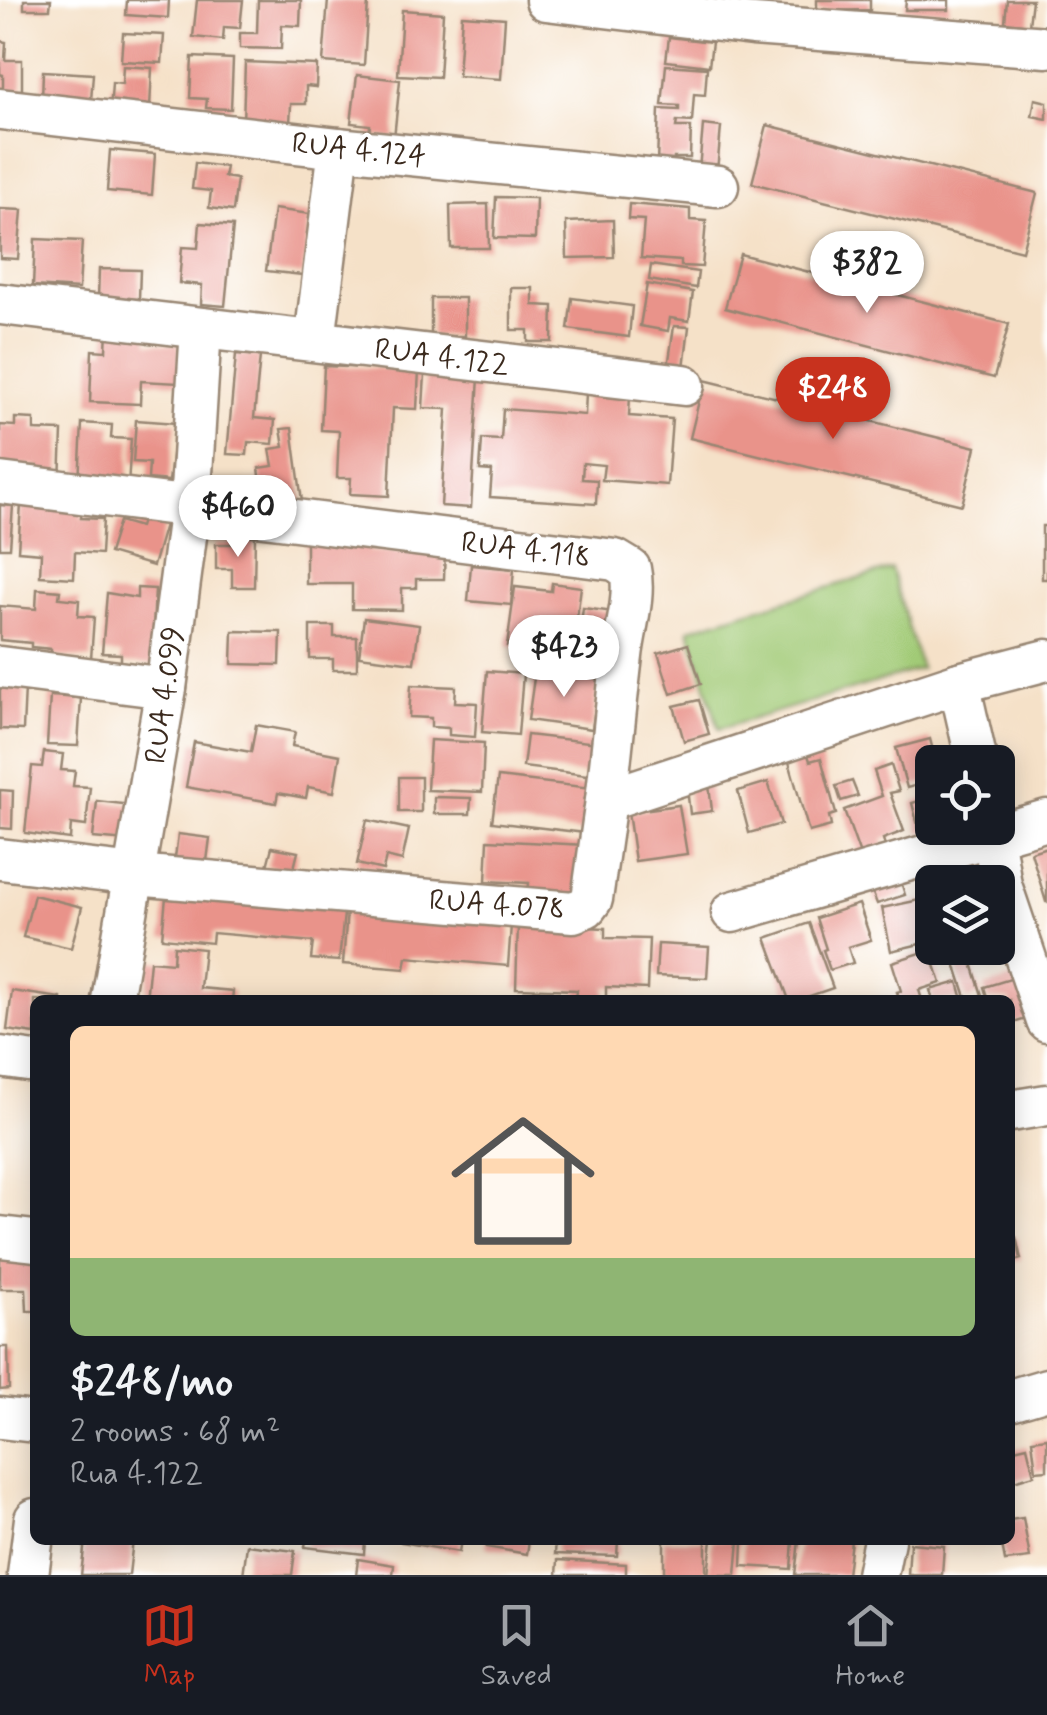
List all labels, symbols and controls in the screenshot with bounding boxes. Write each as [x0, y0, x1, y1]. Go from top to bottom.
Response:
street label: RUA 4.124 [290, 124, 428, 177]
pin: $382 [808, 231, 926, 316]
text: $382 [832, 242, 902, 284]
street label: RUA 4.122 [372, 330, 511, 385]
pin: $248 [774, 357, 892, 442]
text: $248 [797, 368, 869, 410]
pin: $460 [179, 475, 297, 560]
text: $460 [201, 486, 275, 528]
street label: RUA 4.118 [459, 523, 593, 578]
pin: $423 [505, 615, 623, 700]
street label: RUA 4.099 [137, 624, 194, 766]
text: $423 [530, 626, 598, 668]
map controls [915, 745, 1015, 965]
button: locate [915, 745, 1015, 845]
button: layers [915, 865, 1015, 965]
street label: RUA 4.078 [428, 881, 566, 930]
icon: home [433, 1091, 613, 1271]
text: $248/mo [70, 1356, 233, 1411]
text: 2 rooms · 68 m² [70, 1411, 280, 1453]
text: Rua 4.122 [70, 1453, 203, 1495]
tab: Map [142, 1598, 197, 1695]
tab: Saved [481, 1598, 552, 1695]
tab: Home [835, 1598, 905, 1695]

